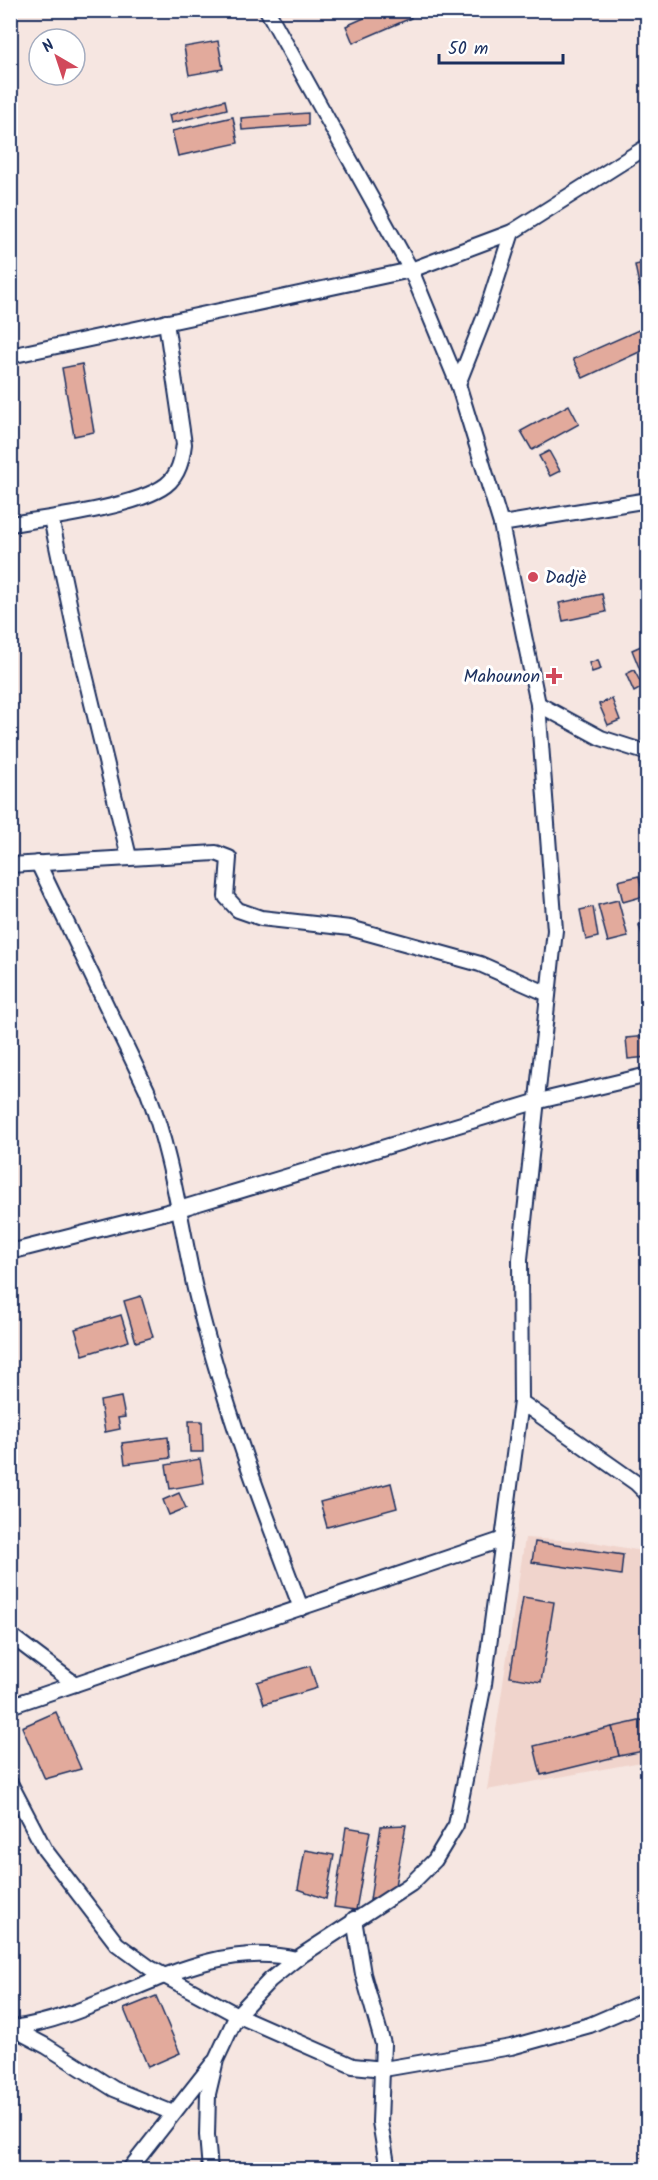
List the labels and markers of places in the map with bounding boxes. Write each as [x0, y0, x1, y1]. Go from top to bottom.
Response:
place label: Dadjè [545, 564, 587, 593]
marker: Dadjè [526, 570, 540, 584]
place label: Mahounon [464, 663, 540, 692]
marker: Mahounon [545, 667, 563, 685]

